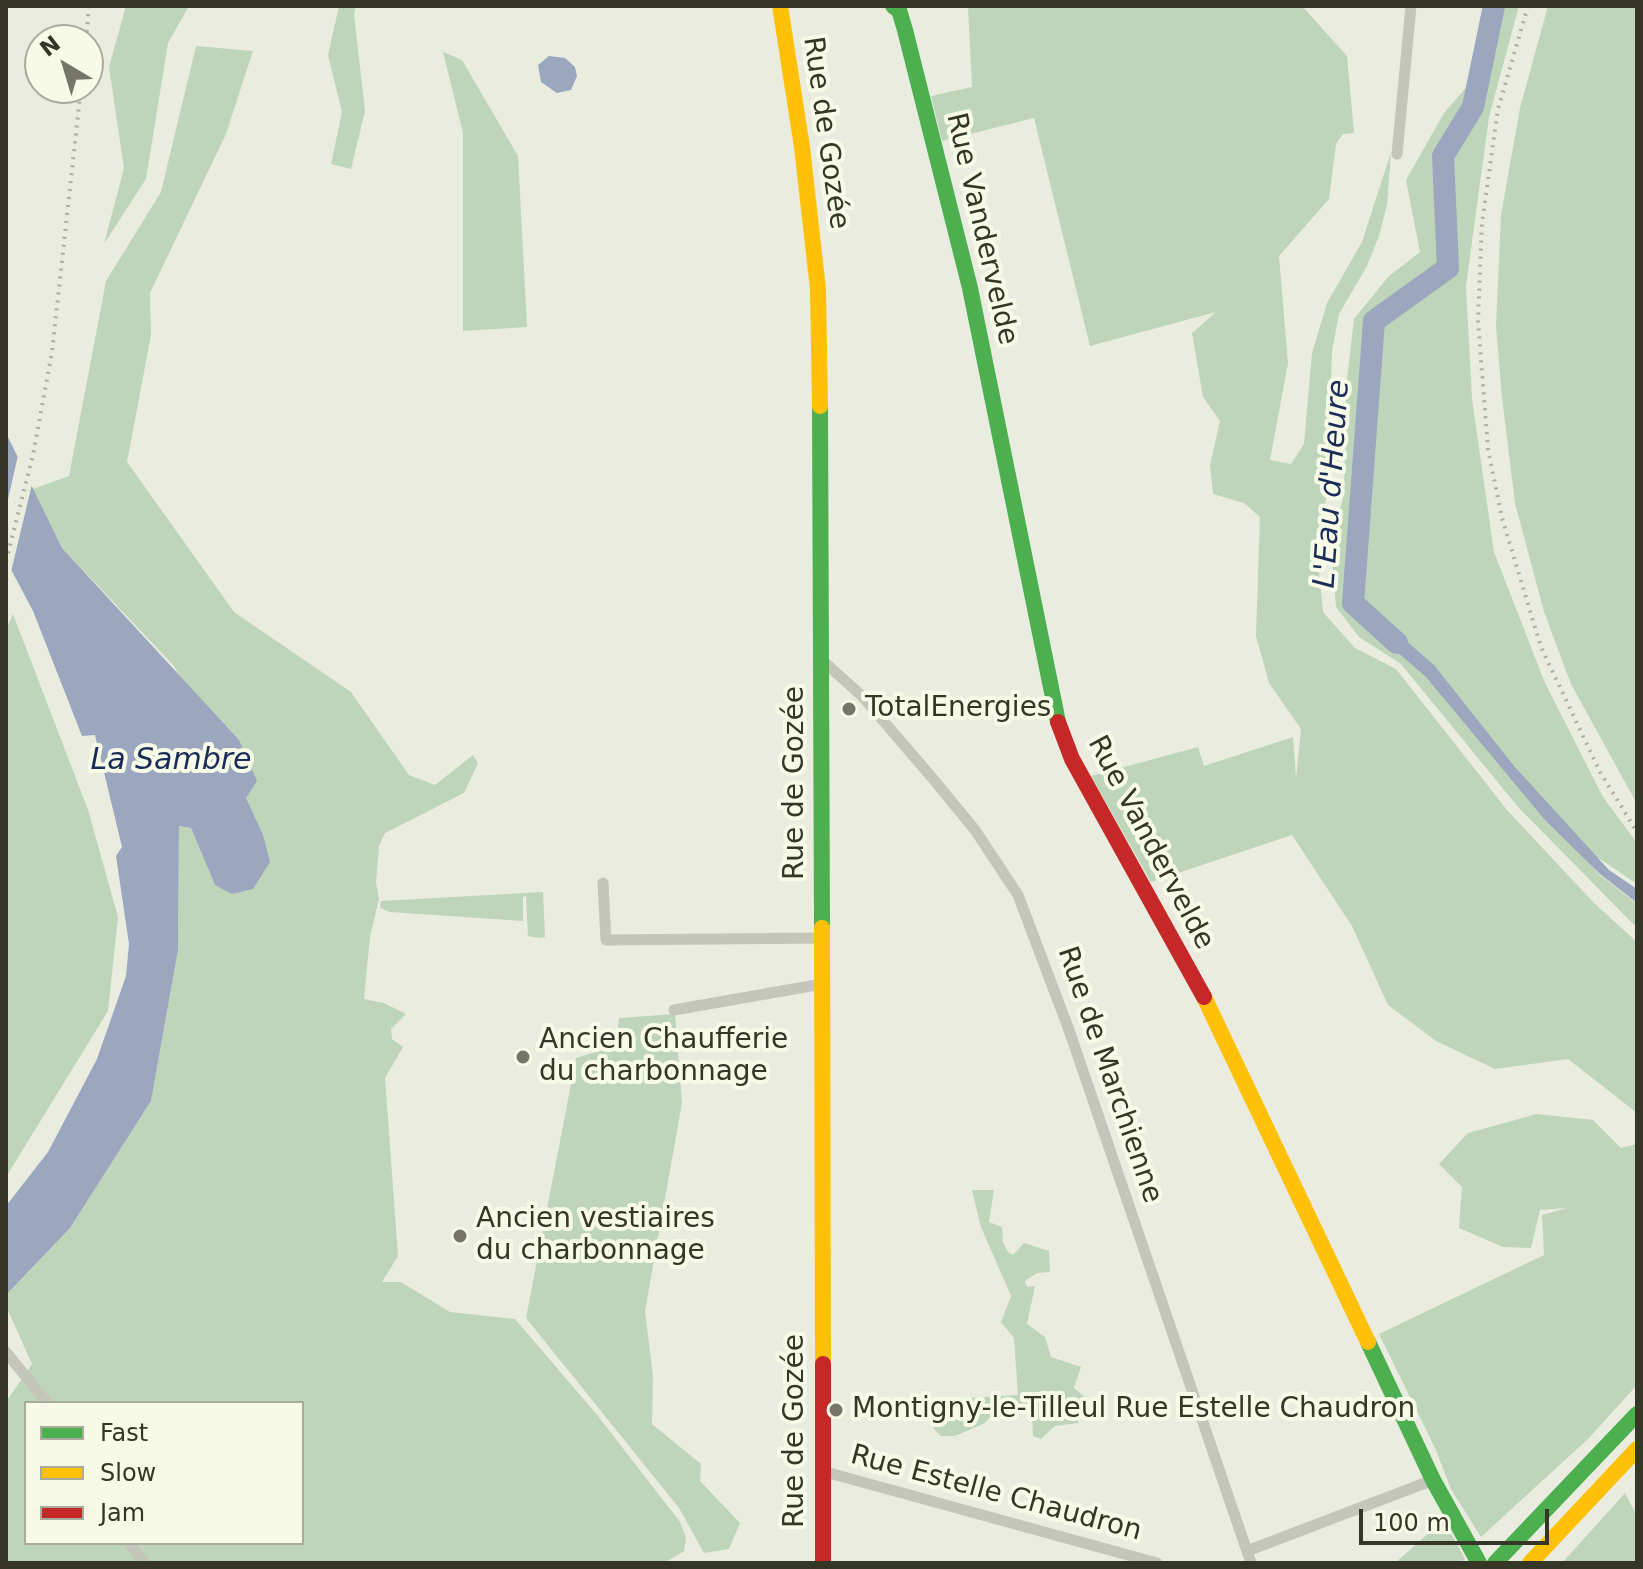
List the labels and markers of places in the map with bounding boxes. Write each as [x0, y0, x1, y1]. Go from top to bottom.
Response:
place label: TotalEnergies [865, 692, 1051, 726]
marker: TotalEnergies [840, 700, 858, 718]
place label: Ancien Chaufferie du charbonnage [539, 1024, 788, 1090]
marker: Ancien Chaufferie du charbonnage [514, 1048, 532, 1066]
place label: Ancien vestiaires du charbonnage [476, 1203, 715, 1269]
marker: Ancien vestiaires du charbonnage [451, 1227, 469, 1245]
place label: Montigny-le-Tilleul Rue Estelle Chaudron [852, 1393, 1415, 1427]
marker: Montigny-le-Tilleul Rue Estelle Chaudron [827, 1401, 845, 1419]

